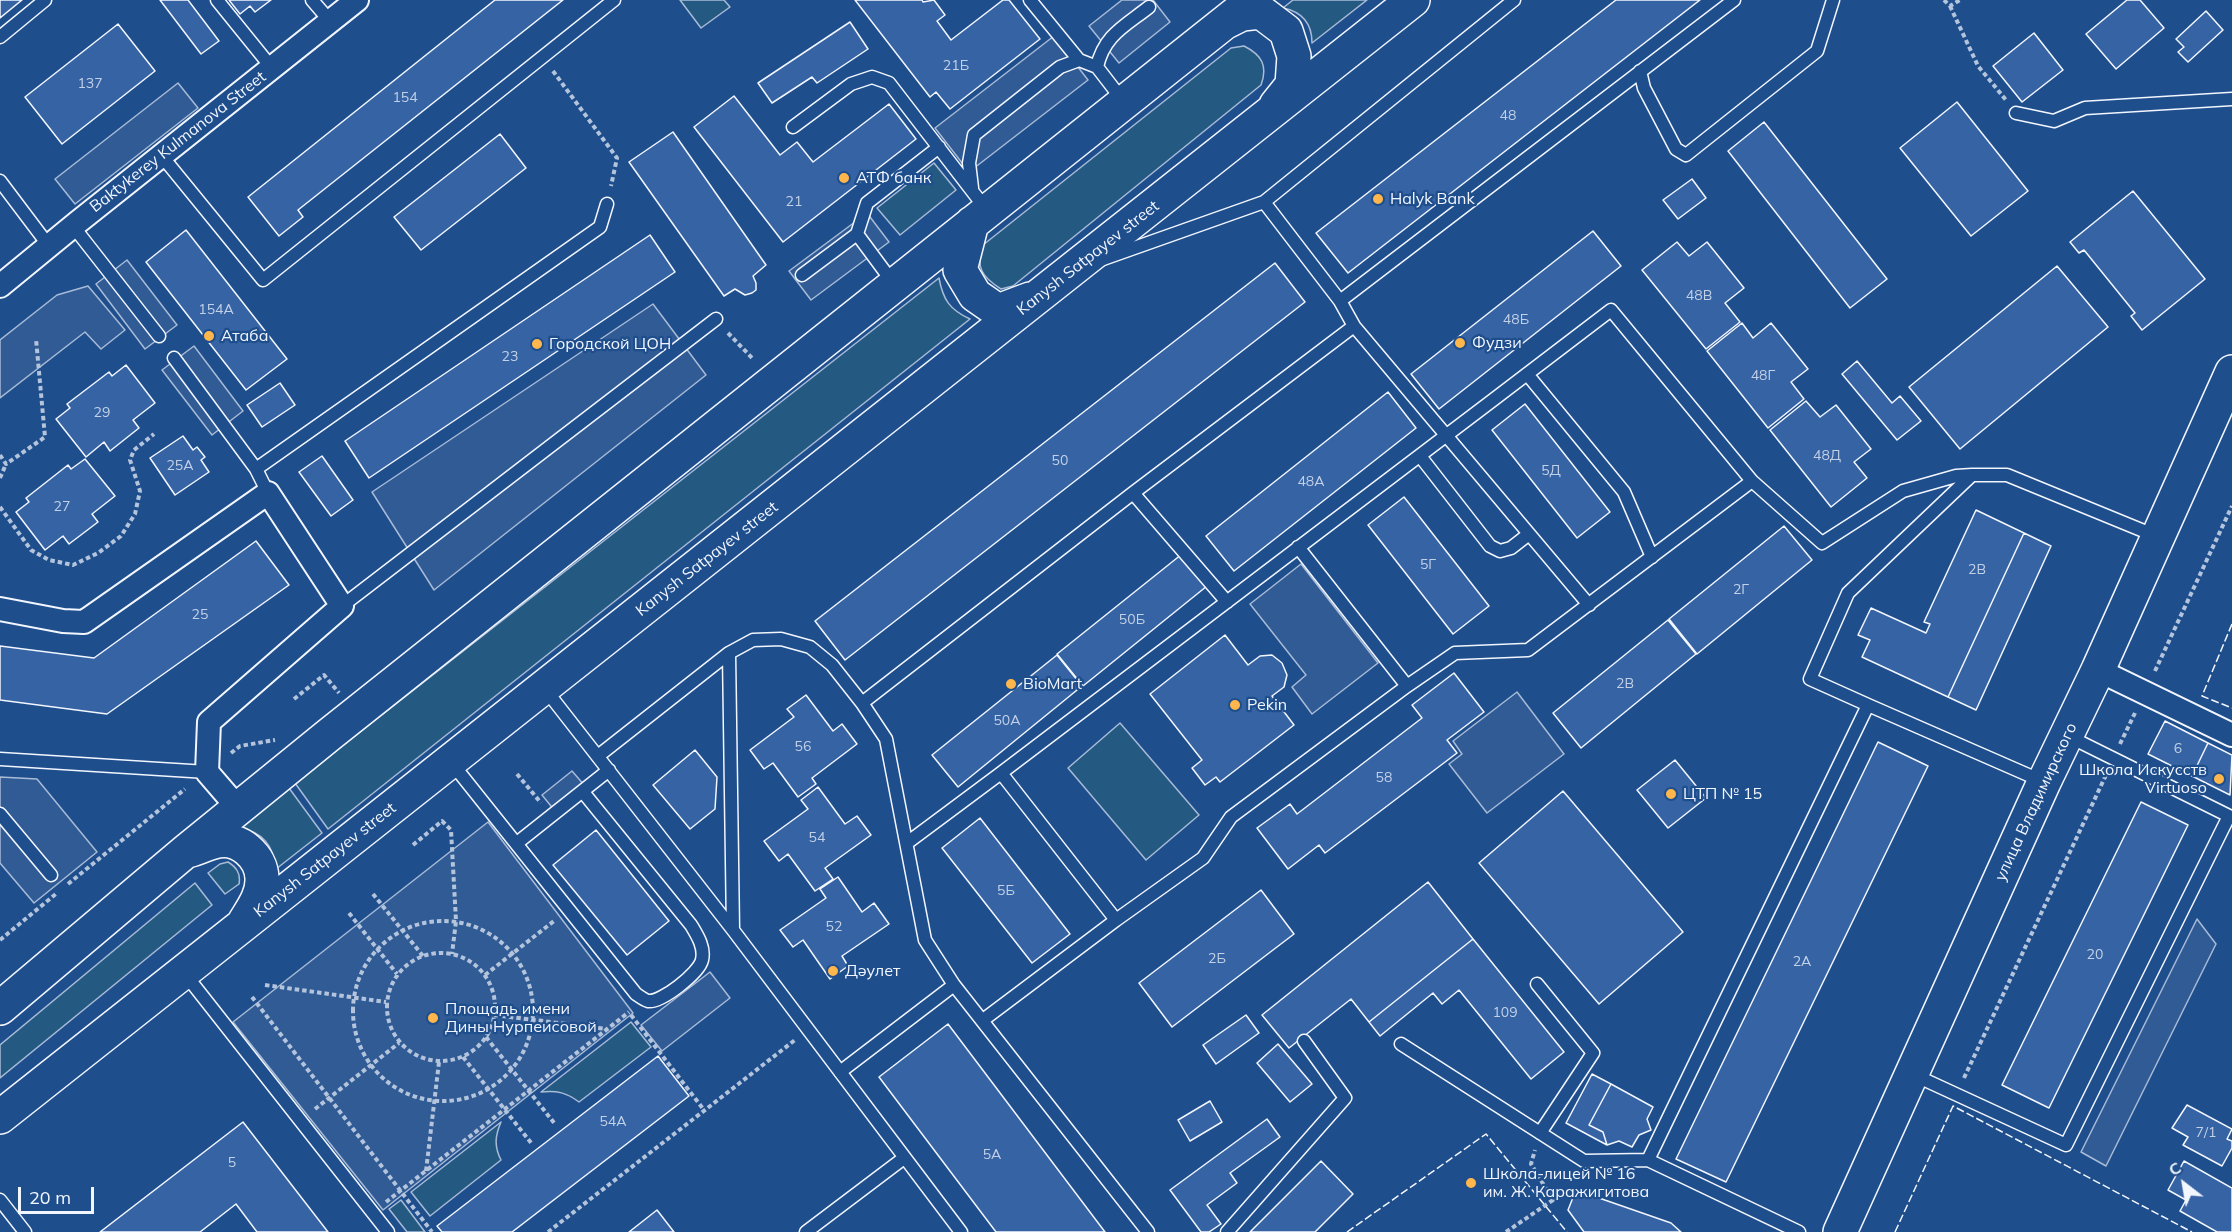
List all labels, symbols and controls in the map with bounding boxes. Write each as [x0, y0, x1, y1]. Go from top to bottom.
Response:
house number: 21Б [943, 58, 969, 74]
street label: Baktykerey Kulmanova Street [86, 67, 270, 217]
house number: 137 [77, 76, 103, 92]
house number: 154 [392, 90, 418, 106]
house number: 48 [1500, 108, 1516, 124]
place label: АТФ банк [856, 168, 931, 188]
marker: АТФ банк [837, 171, 851, 185]
place label: Halyk Bank [1390, 189, 1475, 209]
marker: Halyk Bank [1371, 192, 1385, 206]
house number: 21 [786, 194, 802, 210]
street label: Kanysh Satpayev street [1013, 197, 1163, 319]
house number: 48В [1686, 288, 1712, 304]
house number: 154А [198, 302, 234, 318]
house number: 48Б [1503, 312, 1529, 328]
place label: Атаба [221, 326, 268, 346]
marker: Атаба [202, 329, 216, 343]
place label: Фудзи [1472, 333, 1522, 353]
place label: Городской ЦОН [549, 334, 671, 354]
marker: Фудзи [1453, 336, 1467, 350]
marker: Городской ЦОН [530, 337, 544, 351]
house number: 23 [502, 349, 518, 365]
house number: 48Г [1751, 368, 1775, 384]
house number: 29 [94, 405, 110, 421]
house number: 48Д [1813, 448, 1841, 464]
house number: 50 [1052, 453, 1068, 469]
house number: 25А [166, 458, 194, 474]
house number: 5Д [1541, 463, 1561, 479]
house number: 48А [1297, 474, 1325, 490]
street label: Kanysh Satpayev street [632, 498, 782, 620]
house number: 27 [54, 499, 70, 515]
house number: 5Г [1420, 557, 1436, 573]
house number: 2В [1968, 562, 1986, 578]
house number: 2Г [1733, 582, 1749, 598]
house number: 25 [192, 607, 208, 623]
house number: 50Б [1119, 612, 1145, 628]
place label: BioMart [1023, 674, 1082, 694]
house number: 2В [1616, 676, 1634, 692]
marker: BioMart [1004, 677, 1018, 691]
place label: Pekin [1247, 695, 1287, 715]
marker: Pekin [1228, 698, 1242, 712]
house number: 50А [993, 713, 1021, 729]
street label: улица Владимирского [1991, 720, 2081, 884]
house number: 56 [795, 739, 811, 755]
house number: 6 [2174, 741, 2182, 757]
place label: Школа Искусств Virtuoso [2079, 760, 2207, 798]
house number: 58 [1376, 770, 1392, 786]
marker: Школа Искусств Virtuoso [2212, 772, 2226, 786]
place label: ЦТП № 15 [1683, 784, 1762, 804]
marker: ЦТП № 15 [1664, 787, 1678, 801]
street label: Kanysh Satpayev street [250, 799, 400, 921]
house number: 54 [809, 830, 825, 846]
house number: 5Б [997, 883, 1015, 899]
house number: 52 [826, 919, 842, 935]
house number: 20 [2087, 947, 2103, 963]
house number: 2Б [1208, 951, 1226, 967]
house number: 2А [1793, 954, 1811, 970]
place label: Дәулет [845, 961, 900, 981]
marker: Дәулет [826, 964, 840, 978]
place label: Площадь имени Дины Нурпеисовой [445, 999, 597, 1037]
house number: 109 [1492, 1005, 1518, 1021]
marker: Площадь имени Дины Нурпеисовой [426, 1011, 440, 1025]
house number: 54А [599, 1114, 627, 1130]
house number: 7/1 [2196, 1125, 2216, 1141]
house number: 5А [983, 1147, 1001, 1163]
north arrow [2154, 1154, 2214, 1214]
house number: 5 [228, 1155, 236, 1171]
text: С [2165, 1157, 2185, 1180]
place label: Школа-лицей № 16 им. Ж. Каражигитова [1483, 1164, 1649, 1202]
scale bar [21, 1175, 98, 1213]
marker: Школа-лицей № 16 им. Ж. Каражигитова [1464, 1176, 1478, 1190]
text: 20 m [29, 1186, 71, 1209]

